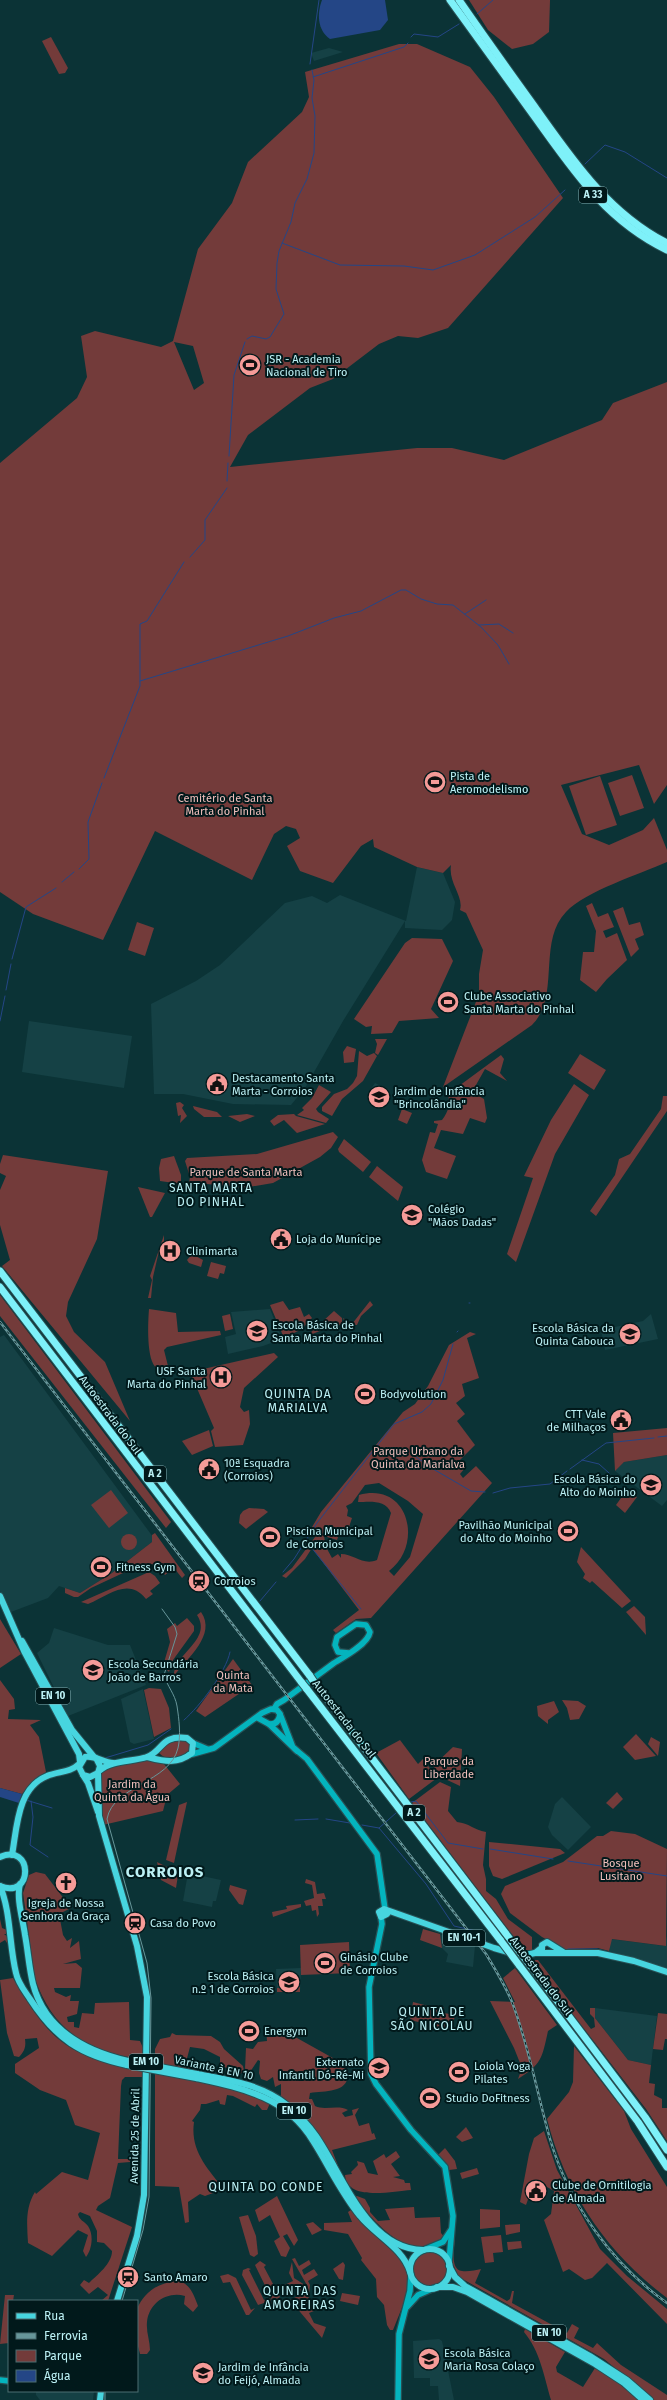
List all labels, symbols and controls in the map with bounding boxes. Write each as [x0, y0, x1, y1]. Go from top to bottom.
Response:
road number: A 33 [579, 187, 607, 203]
sports icon: JSR - Academia Nacional de Tiro [237, 352, 263, 378]
place label: JSR - Academia Nacional de Tiro [266, 353, 347, 379]
sports icon: Pista de Aeromodelismo [422, 769, 448, 795]
place label: Pista de Aeromodelismo [450, 770, 528, 796]
park label: Cemitério de Santa Marta do Pinhal [178, 792, 272, 818]
sports icon: Clube Associativo Santa Marta do Pinhal [435, 989, 461, 1015]
place label: Clube Associativo Santa Marta do Pinhal [464, 990, 574, 1016]
public building icon: Destacamento Santa Marta - Corroios [204, 1071, 230, 1097]
place label: Destacamento Santa Marta - Corroios [232, 1072, 335, 1098]
school or university icon: Jardim de Infância "Brincolândia" [366, 1084, 392, 1110]
place label: Jardim de Infância "Brincolândia" [394, 1085, 485, 1111]
park label: Parque de Santa Marta [190, 1166, 302, 1179]
district label: SANTA MARTA DO PINHAL [169, 1181, 253, 1209]
school or university icon: Colégio "Mãos Dadas" [399, 1202, 425, 1228]
place label: Colégio "Mãos Dadas" [428, 1203, 496, 1229]
public building icon: Loja do Munícipe [268, 1226, 294, 1252]
place label: Loja do Munícipe [296, 1233, 381, 1246]
hospital icon: Clinimarta [157, 1238, 183, 1264]
place label: Clinimarta [186, 1245, 237, 1258]
school or university icon: Escola Básica de Santa Marta do Pinhal [244, 1318, 270, 1344]
place label: Escola Básica de Santa Marta do Pinhal [272, 1319, 382, 1345]
school or university icon: Escola Básica da Quinta Cabouca [617, 1321, 643, 1347]
place label: Escola Básica da Quinta Cabouca [532, 1322, 614, 1348]
hospital icon: USF Santa Marta do Pinhal [208, 1364, 234, 1390]
place label: USF Santa Marta do Pinhal [127, 1365, 206, 1391]
street label: Autoestrada do Sul [76, 1373, 144, 1457]
sports icon: Bodyvolution [352, 1381, 378, 1407]
district label: QUINTA DA MARIALVA [264, 1387, 332, 1415]
place label: Bodyvolution [380, 1388, 446, 1401]
public building icon: CTT Vale de Milhaços [608, 1407, 634, 1433]
place label: CTT Vale de Milhaços [547, 1408, 606, 1434]
park label: Parque Urbano da Quinta da Marialva [371, 1445, 465, 1471]
public building icon: 10ª Esquadra (Corroios) [196, 1456, 222, 1482]
place label: 10ª Esquadra (Corroios) [224, 1457, 290, 1483]
road number: A 2 [144, 1466, 166, 1482]
school or university icon: Escola Básica do Alto do Moinho [638, 1472, 664, 1498]
place label: Escola Básica do Alto do Moinho [554, 1473, 636, 1499]
sports icon: Pavilhão Municipal do Alto do Moinho [555, 1518, 581, 1544]
place label: Pavilhão Municipal do Alto do Moinho [459, 1519, 552, 1545]
sports icon: Piscina Municipal de Corroios [257, 1524, 283, 1550]
place label: Piscina Municipal de Corroios [286, 1525, 373, 1551]
sports icon: Fitness Gym [88, 1554, 114, 1580]
place label: Fitness Gym [116, 1561, 175, 1574]
station icon: Corroios [186, 1568, 212, 1594]
place label: Corroios [214, 1575, 256, 1588]
school or university icon: Escola Secundária João de Barros [80, 1657, 106, 1683]
place label: Escola Secundária João de Barros [108, 1658, 198, 1684]
park label: Quinta da Mata [213, 1669, 253, 1695]
street label: Autoestrada do Sul [310, 1678, 378, 1760]
road number: EN 10 [36, 1688, 70, 1704]
park label: Parque da Liberdade [424, 1755, 474, 1781]
park label: Jardim da Quinta da Água [94, 1778, 170, 1804]
road number: A 2 [403, 1805, 425, 1821]
park label: Bosque Lusitano [600, 1857, 642, 1883]
district label: CORROIOS [126, 1863, 204, 1881]
church icon: Igreja de Nossa Senhora da Graça [53, 1870, 79, 1896]
place label: Igreja de Nossa Senhora da Graça [22, 1897, 110, 1923]
station icon: Casa do Povo [122, 1910, 148, 1936]
place label: Casa do Povo [150, 1917, 216, 1930]
road number: EN 10-1 [443, 1930, 485, 1946]
street label: Autoestrada do Sul [507, 1934, 575, 2018]
sports icon: Ginásio Clube de Corroios [312, 1950, 338, 1976]
place label: Ginásio Clube de Corroios [340, 1951, 408, 1977]
school or university icon: Escola Básica n.º 1 de Corroios [276, 1969, 302, 1995]
place label: Escola Básica n.º 1 de Corroios [192, 1970, 274, 1996]
district label: QUINTA DE SÃO NICOLAU [391, 2005, 473, 2033]
sports icon: Energym [236, 2018, 262, 2044]
place label: Energym [264, 2025, 307, 2038]
street label: Variante à EN 10 [173, 2053, 255, 2083]
road number: EM 10 [129, 2054, 163, 2070]
school or university icon: Externato Infantil Dó-Ré-Mi [366, 2055, 392, 2081]
place label: Externato Infantil Dó-Ré-Mi [279, 2056, 364, 2082]
sports icon: Loiola Yoga Pilates [446, 2059, 472, 2085]
place label: Loiola Yoga Pilates [474, 2060, 531, 2086]
sports icon: Studio DoFitness [417, 2085, 443, 2111]
street label: Avenida 25 de Abril [128, 2088, 142, 2184]
place label: Studio DoFitness [446, 2092, 530, 2105]
road number: EN 10 [277, 2103, 311, 2119]
public building icon: Clube de Ornitilogia de Almada [523, 2178, 549, 2204]
place label: Clube de Ornitilogia de Almada [552, 2179, 651, 2205]
district label: QUINTA DO CONDE [209, 2180, 323, 2194]
station icon: Santo Amaro [115, 2264, 141, 2290]
place label: Santo Amaro [144, 2271, 208, 2284]
district label: QUINTA DAS AMOREIRAS [263, 2284, 337, 2312]
legend [8, 2300, 138, 2392]
text: Rua [44, 2309, 65, 2323]
road number: EN 10 [532, 2325, 566, 2341]
text: Ferrovia [44, 2329, 88, 2343]
school or university icon: Escola Básica Maria Rosa Colaço [416, 2346, 442, 2372]
place label: Escola Básica Maria Rosa Colaço [444, 2347, 535, 2373]
text: Parque [44, 2349, 82, 2363]
school or university icon: Jardim de Infância do Feijó, Almada [190, 2360, 216, 2386]
place label: Jardim de Infância do Feijó, Almada [218, 2361, 309, 2387]
text: Água [44, 2368, 71, 2383]

